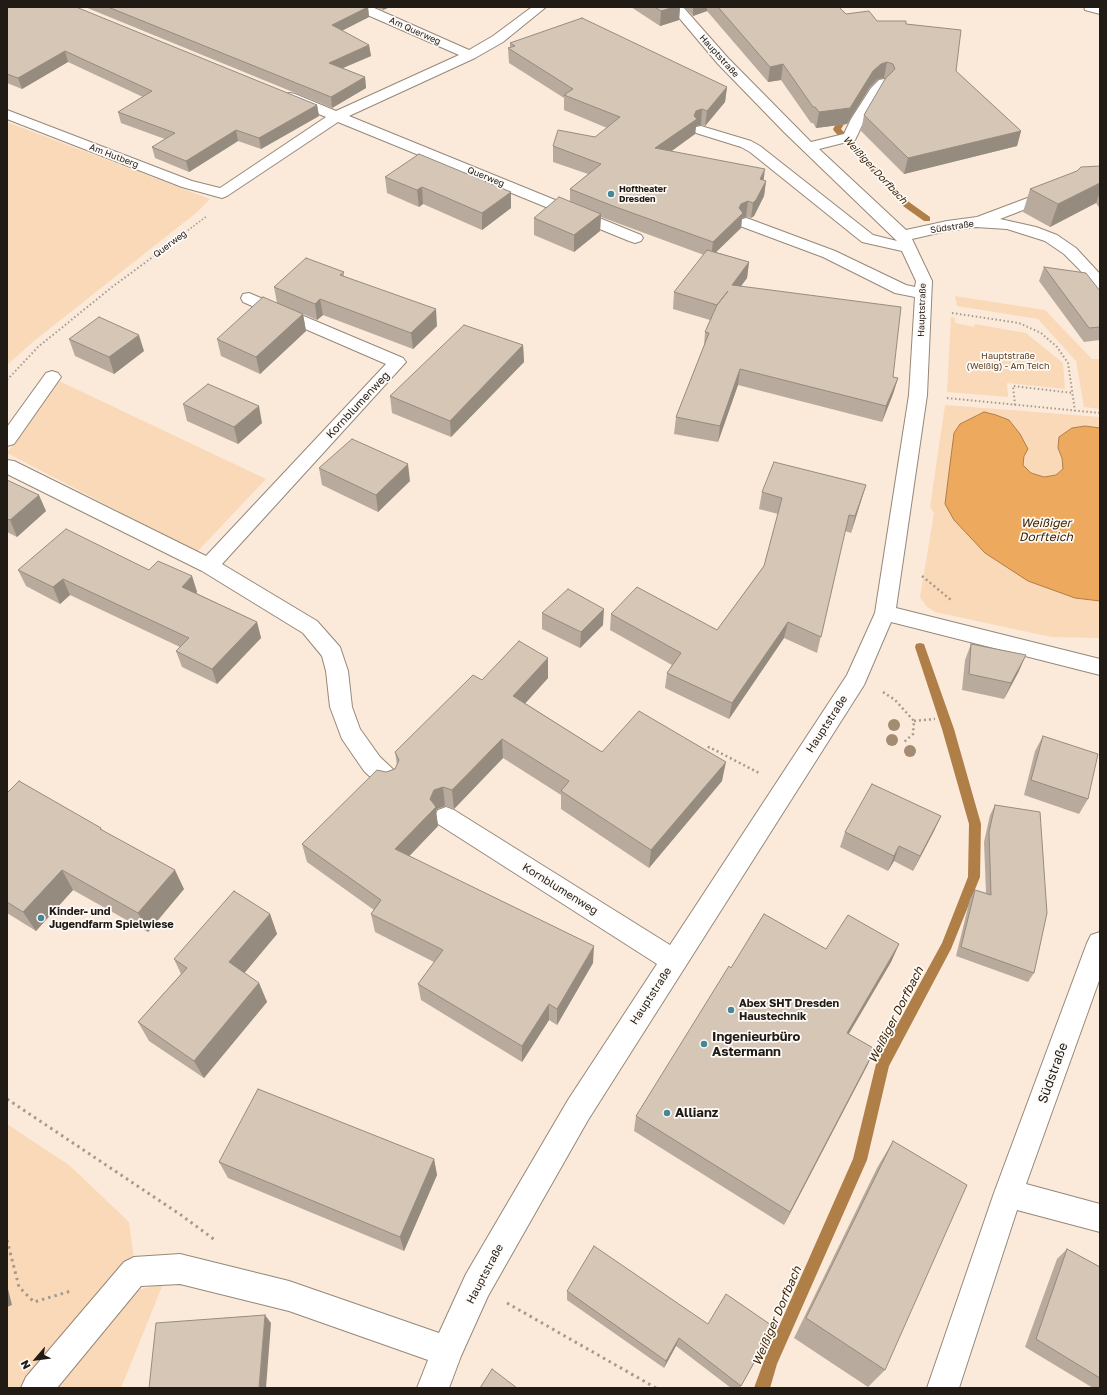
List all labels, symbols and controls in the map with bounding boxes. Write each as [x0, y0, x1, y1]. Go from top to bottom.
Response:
street label: Am Querweg [388, 15, 442, 47]
street label: Hauptstraße [697, 32, 741, 80]
water label: Weißiger Dorfbach [840, 133, 910, 207]
street label: Am Hutberg [88, 142, 140, 170]
street label: Querweg [466, 165, 506, 189]
place label: Hoftheater Dresden [619, 184, 667, 205]
marker: Hoftheater Dresden [606, 189, 616, 199]
street label: Südstraße [929, 218, 975, 236]
street label: Querweg [151, 228, 189, 260]
street label: Hauptstraße [916, 283, 928, 337]
park label: Hauptstraße (Weißig) - Am Teich [967, 351, 1049, 372]
street label: Kornblumenweg [324, 369, 392, 441]
water label: Weißiger Dorfteich [1019, 516, 1073, 544]
street label: Hauptstraße [804, 693, 850, 755]
street label: Kornblumenweg [520, 860, 600, 918]
place label: Kinder- und Jugendfarm Spielwiese [49, 905, 174, 931]
marker: Kinder- und Jugendfarm Spielwiese [36, 913, 46, 923]
water label: Weißiger Dorfbach [865, 964, 927, 1066]
street label: Hauptstraße [628, 965, 674, 1027]
place label: Abex SHT Dresden Haustechnik [739, 997, 839, 1023]
marker: Abex SHT Dresden Haustechnik [726, 1005, 736, 1015]
place label: Ingenieurbüro Astermann [712, 1029, 800, 1060]
marker: Ingenieurbüro Astermann [699, 1039, 709, 1049]
street label: Südstraße [1035, 1040, 1071, 1106]
place label: Allianz [675, 1105, 718, 1121]
marker: Allianz [662, 1108, 672, 1118]
street label: Hauptstraße [464, 1242, 506, 1306]
water label: Weißiger Dorfbach [750, 1264, 804, 1368]
north arrow [16, 1339, 56, 1379]
text: N [17, 1358, 33, 1372]

